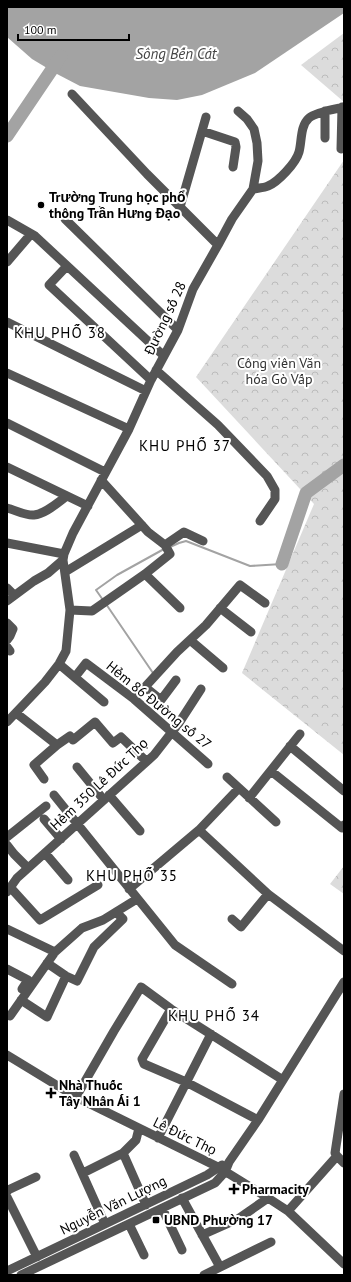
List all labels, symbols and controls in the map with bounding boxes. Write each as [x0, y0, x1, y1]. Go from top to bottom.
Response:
scale bar [18, 16, 129, 42]
text: 100 m [24, 22, 57, 37]
water label: Sông Bến Cát [135, 44, 218, 63]
place label: Trường Trung học phổ thông Trần Hưng Đạo [49, 188, 185, 222]
marker: Trường Trung học phổ thông Trần Hưng Đạo [36, 200, 46, 210]
street label: Đường số 28 [140, 278, 190, 359]
district label: KHU PHỐ 38 [14, 323, 106, 342]
park label: Công viên Văn hóa Gò Vấp [237, 354, 321, 388]
district label: KHU PHỐ 37 [139, 436, 231, 455]
street label: Hẻm 86 Đường số 27 [103, 657, 215, 753]
street label: Hẻm 350 Lê Đức Thọ [46, 734, 152, 834]
district label: KHU PHỐ 35 [86, 866, 178, 885]
district label: KHU PHỐ 34 [168, 1006, 260, 1025]
place label: Nhà Thuốc Tây Nhân Ái 1 [59, 1076, 141, 1110]
marker: Nhà Thuốc Tây Nhân Ái 1 [46, 1088, 56, 1098]
street label: Lê Đức Thọ [150, 1113, 220, 1159]
street label: Nguyễn Văn Lượng [57, 1171, 169, 1239]
place label: Pharmacity [242, 1180, 309, 1198]
marker: Pharmacity [229, 1184, 239, 1194]
place label: UBND Phường 17 [164, 1211, 273, 1229]
marker: UBND Phường 17 [151, 1215, 161, 1225]

